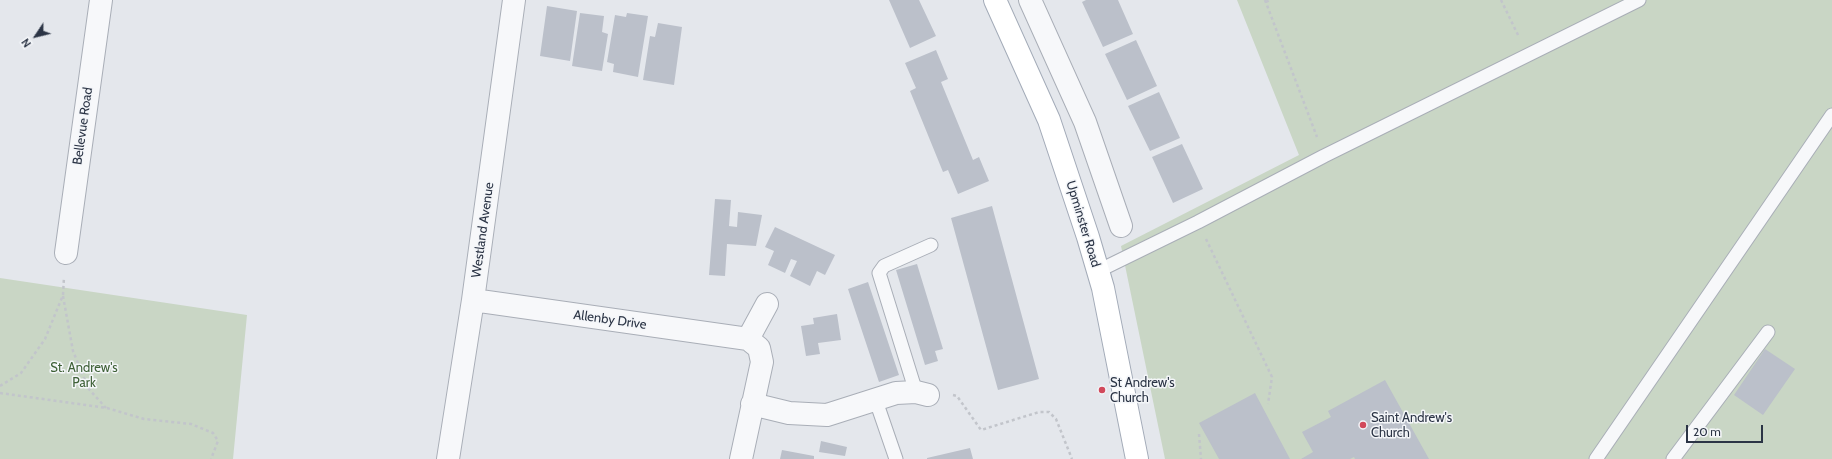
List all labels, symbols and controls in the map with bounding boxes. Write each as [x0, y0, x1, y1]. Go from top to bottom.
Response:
north arrow [16, 16, 56, 56]
text: N [18, 36, 34, 50]
street label: Bellevue Road [70, 86, 96, 166]
street label: Upminster Road [1062, 179, 1104, 269]
street label: Westland Avenue [469, 181, 497, 279]
street label: Allenby Drive [572, 307, 648, 333]
park label: St. Andrew's Park [50, 360, 118, 391]
place label: St Andrew's Church [1110, 375, 1175, 406]
marker: St Andrew's Church [1097, 385, 1107, 395]
place label: Saint Andrew's Church [1371, 410, 1452, 441]
scale bar [1688, 417, 1765, 443]
marker: Saint Andrew's Church [1358, 420, 1368, 430]
text: 20 m [1693, 424, 1721, 439]

